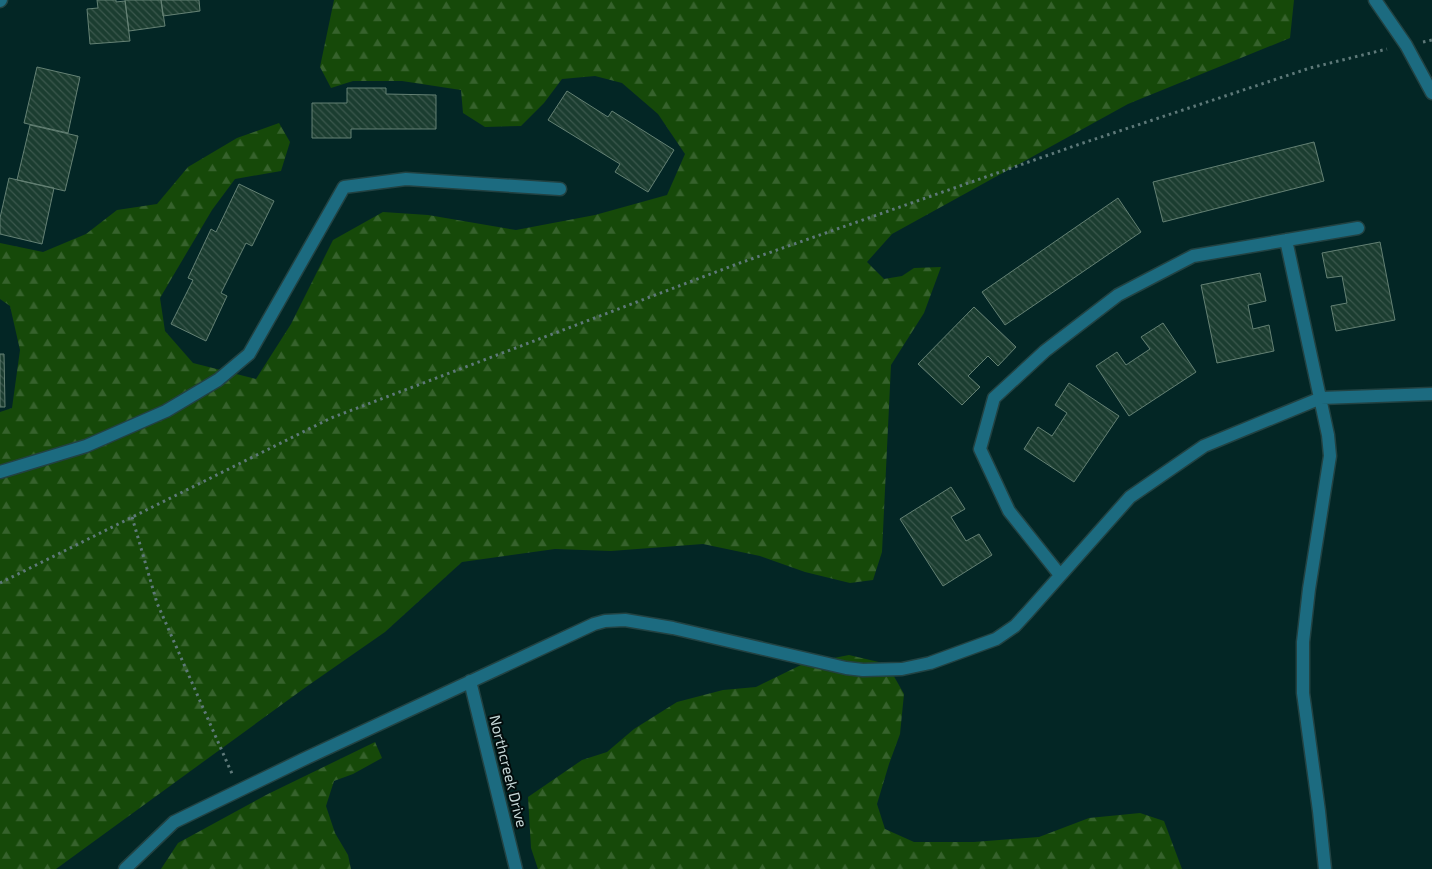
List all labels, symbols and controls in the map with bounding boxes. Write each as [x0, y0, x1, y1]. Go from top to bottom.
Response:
street label: Northcreek Drive [486, 713, 532, 829]

